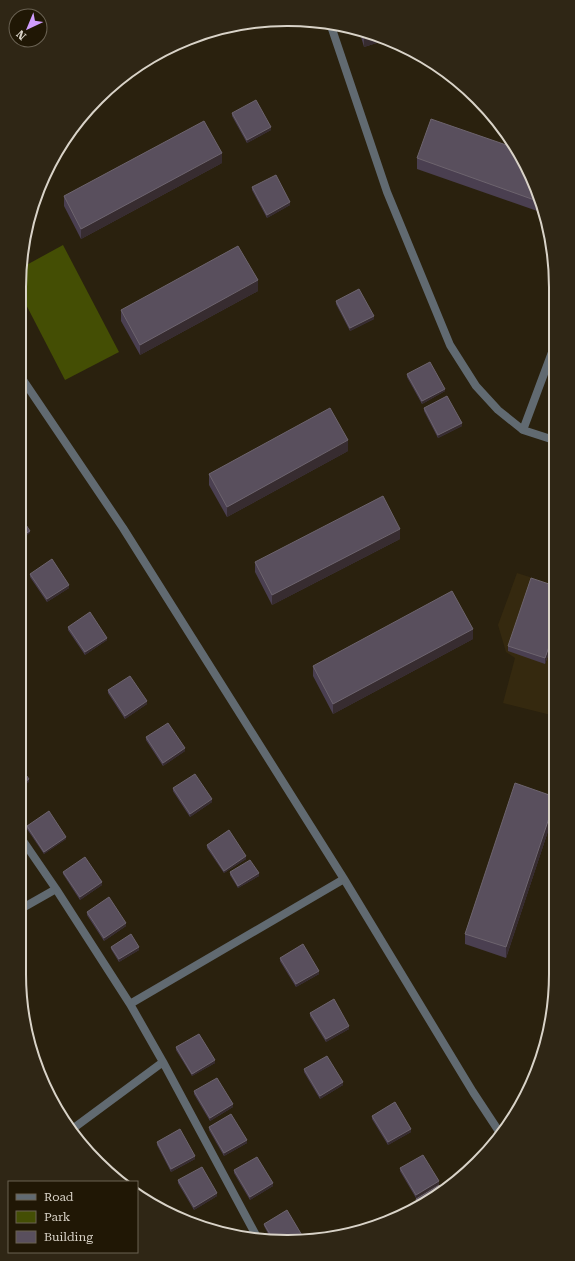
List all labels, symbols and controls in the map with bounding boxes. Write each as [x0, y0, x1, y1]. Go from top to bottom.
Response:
north arrow [8, 8, 48, 48]
text: N [13, 27, 29, 42]
legend [8, 1181, 138, 1253]
text: Road [44, 1190, 74, 1204]
text: Park [44, 1210, 71, 1224]
text: Building [44, 1230, 93, 1244]

